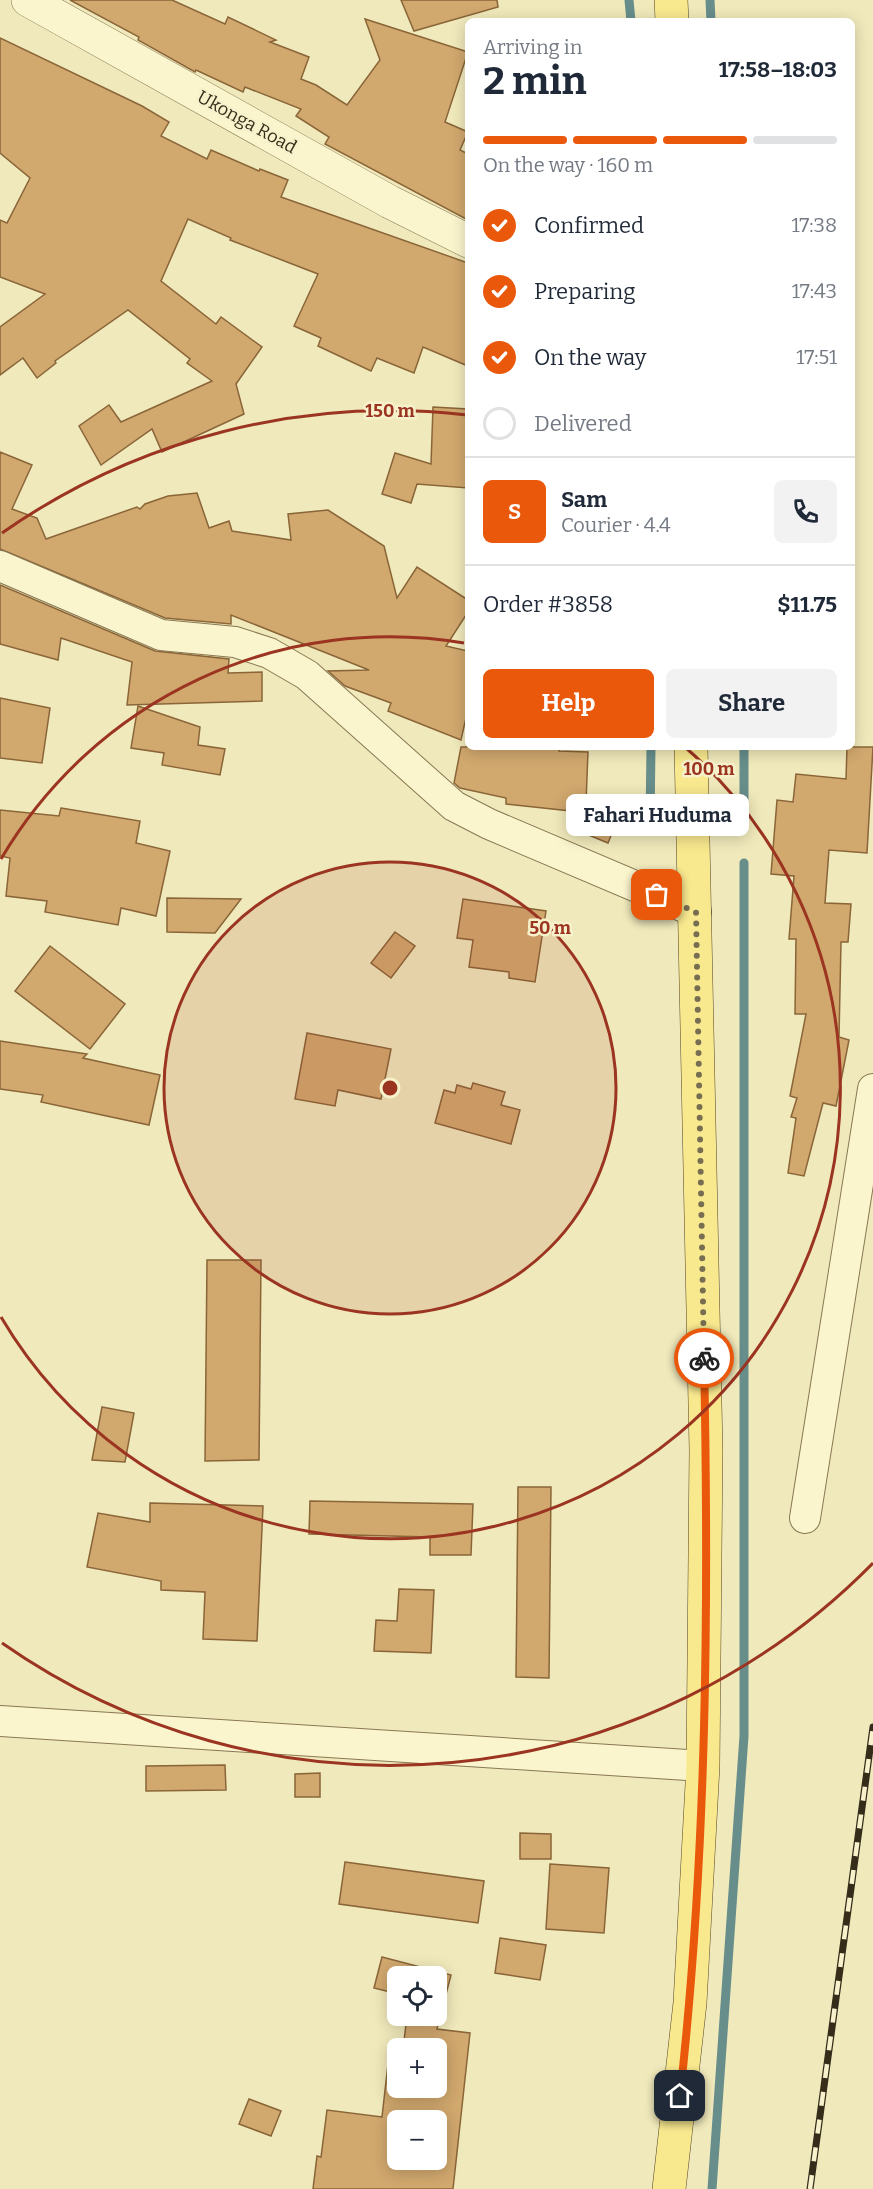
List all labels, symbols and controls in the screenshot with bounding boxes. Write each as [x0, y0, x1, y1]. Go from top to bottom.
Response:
text: Arriving in [483, 35, 582, 59]
text: 17:58–18:03 [719, 56, 837, 83]
text: 2 min [483, 58, 587, 104]
street label: Ukonga Road [193, 86, 301, 159]
text: On the way · 160 m [483, 153, 653, 177]
icon: check [483, 209, 516, 242]
text: Confirmed [534, 212, 644, 239]
text: 17:38 [791, 213, 837, 237]
icon: check [483, 275, 516, 308]
text: Preparing [534, 278, 636, 305]
text: 17:43 [792, 279, 837, 303]
icon: check [483, 341, 516, 374]
text: On the way [534, 344, 646, 371]
text: 17:51 [796, 345, 837, 369]
text: 150 m [365, 400, 415, 422]
text: Delivered [534, 410, 632, 437]
button: phone [774, 480, 837, 543]
text: Sam [561, 486, 607, 513]
text: S [508, 498, 521, 525]
text: Courier · 4.4 [561, 513, 671, 537]
text: Order #3858 [483, 591, 613, 618]
text: $11.75 [777, 591, 837, 618]
button: Help [483, 669, 654, 738]
button: Share [666, 669, 837, 738]
text: 100 m [683, 758, 735, 780]
callout: Fahari Huduma [566, 793, 748, 835]
text: Fahari Huduma [583, 803, 732, 827]
pin [631, 869, 682, 920]
icon: bag [640, 878, 673, 911]
text: 50 m [529, 917, 571, 939]
centre of rings [380, 1078, 400, 1098]
courier [674, 1328, 734, 1388]
icon: bike [688, 1342, 721, 1375]
map controls [387, 1966, 447, 2170]
button: locate [387, 1966, 447, 2026]
button: + [387, 2038, 447, 2098]
pin [654, 2070, 705, 2121]
icon: home [663, 2079, 696, 2112]
button: − [387, 2110, 447, 2170]

